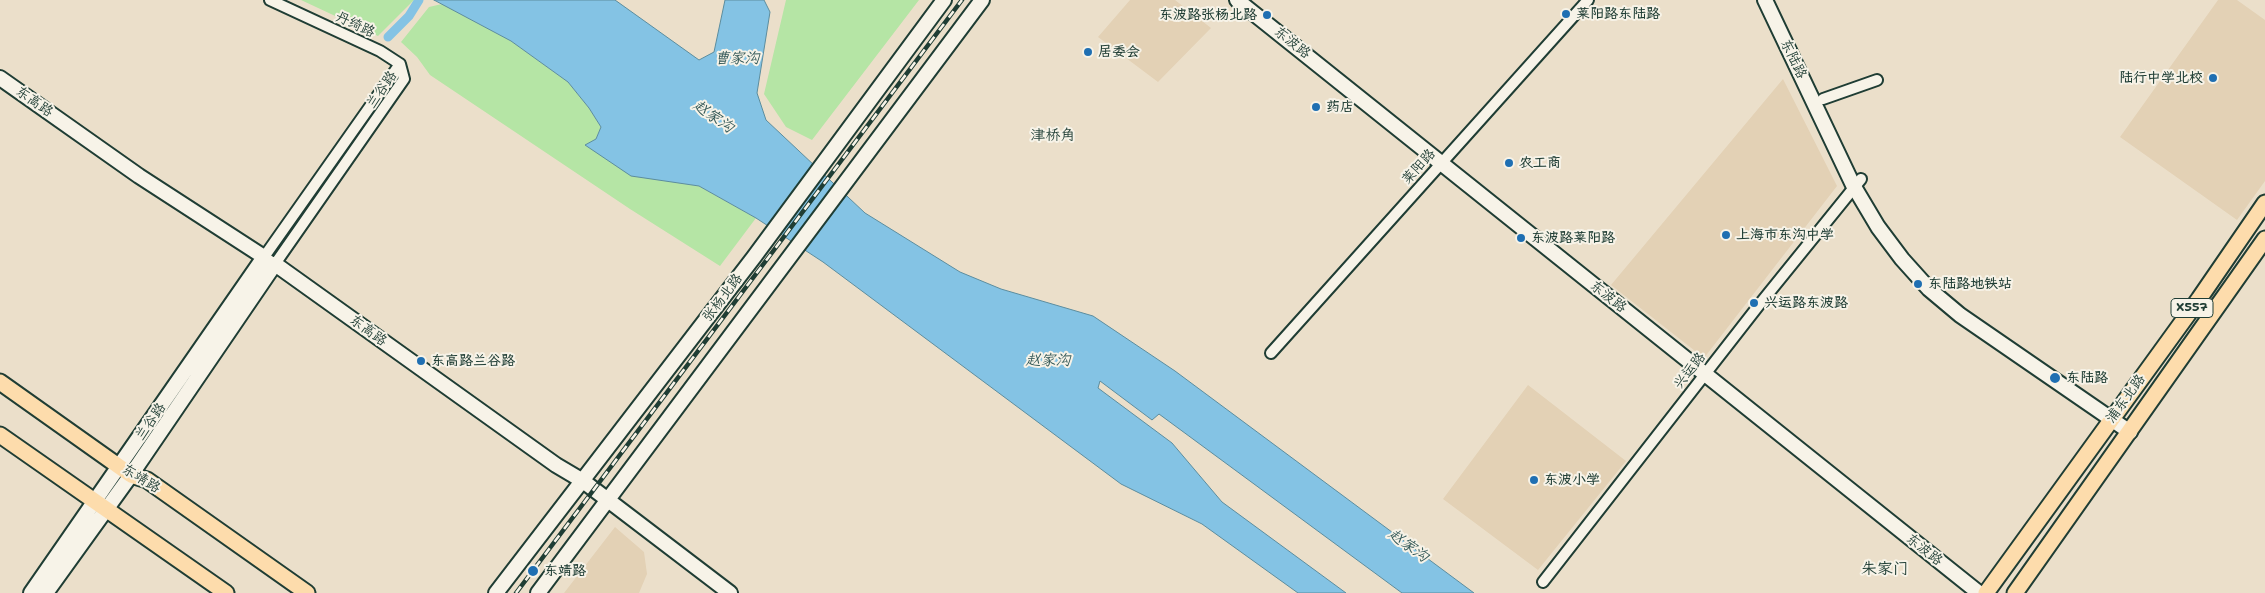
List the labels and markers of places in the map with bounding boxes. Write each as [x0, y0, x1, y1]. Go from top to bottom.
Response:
place label: 莱阳路东陆路 [1576, 6, 1660, 22]
place label: 东波路张杨北路 [1159, 7, 1257, 23]
marker: 莱阳路东陆路 [1560, 8, 1572, 20]
marker: 东波路张杨北路 [1261, 9, 1273, 21]
place label: 居委会 [1098, 44, 1140, 60]
marker: 居委会 [1082, 46, 1094, 58]
place label: 陆行中学北校 [2119, 70, 2203, 86]
marker: 陆行中学北校 [2207, 72, 2219, 84]
place label: 药店 [1326, 99, 1354, 115]
marker: 药店 [1310, 101, 1322, 113]
place label: 农工商 [1519, 155, 1561, 171]
marker: 农工商 [1503, 157, 1515, 169]
place label: 上海市东沟中学 [1736, 227, 1834, 243]
marker: 上海市东沟中学 [1720, 229, 1732, 241]
place label: 东波路莱阳路 [1531, 230, 1615, 246]
marker: 东波路莱阳路 [1515, 232, 1527, 244]
place label: 东陆路地铁站 [1928, 276, 2012, 292]
marker: 东陆路地铁站 [1912, 278, 1924, 290]
place label: 兴运路东波路 [1764, 295, 1848, 311]
marker: 兴运路东波路 [1748, 297, 1760, 309]
place label: 东高路兰谷路 [431, 353, 515, 369]
marker: 东高路兰谷路 [415, 355, 427, 367]
place label: 东陆路 [2066, 370, 2108, 386]
marker: 东陆路 [2048, 371, 2062, 385]
place label: 东波小学 [1544, 472, 1600, 488]
marker: 东波小学 [1528, 474, 1540, 486]
place label: 东靖路 [544, 563, 586, 579]
marker: 东靖路 [526, 564, 540, 578]

